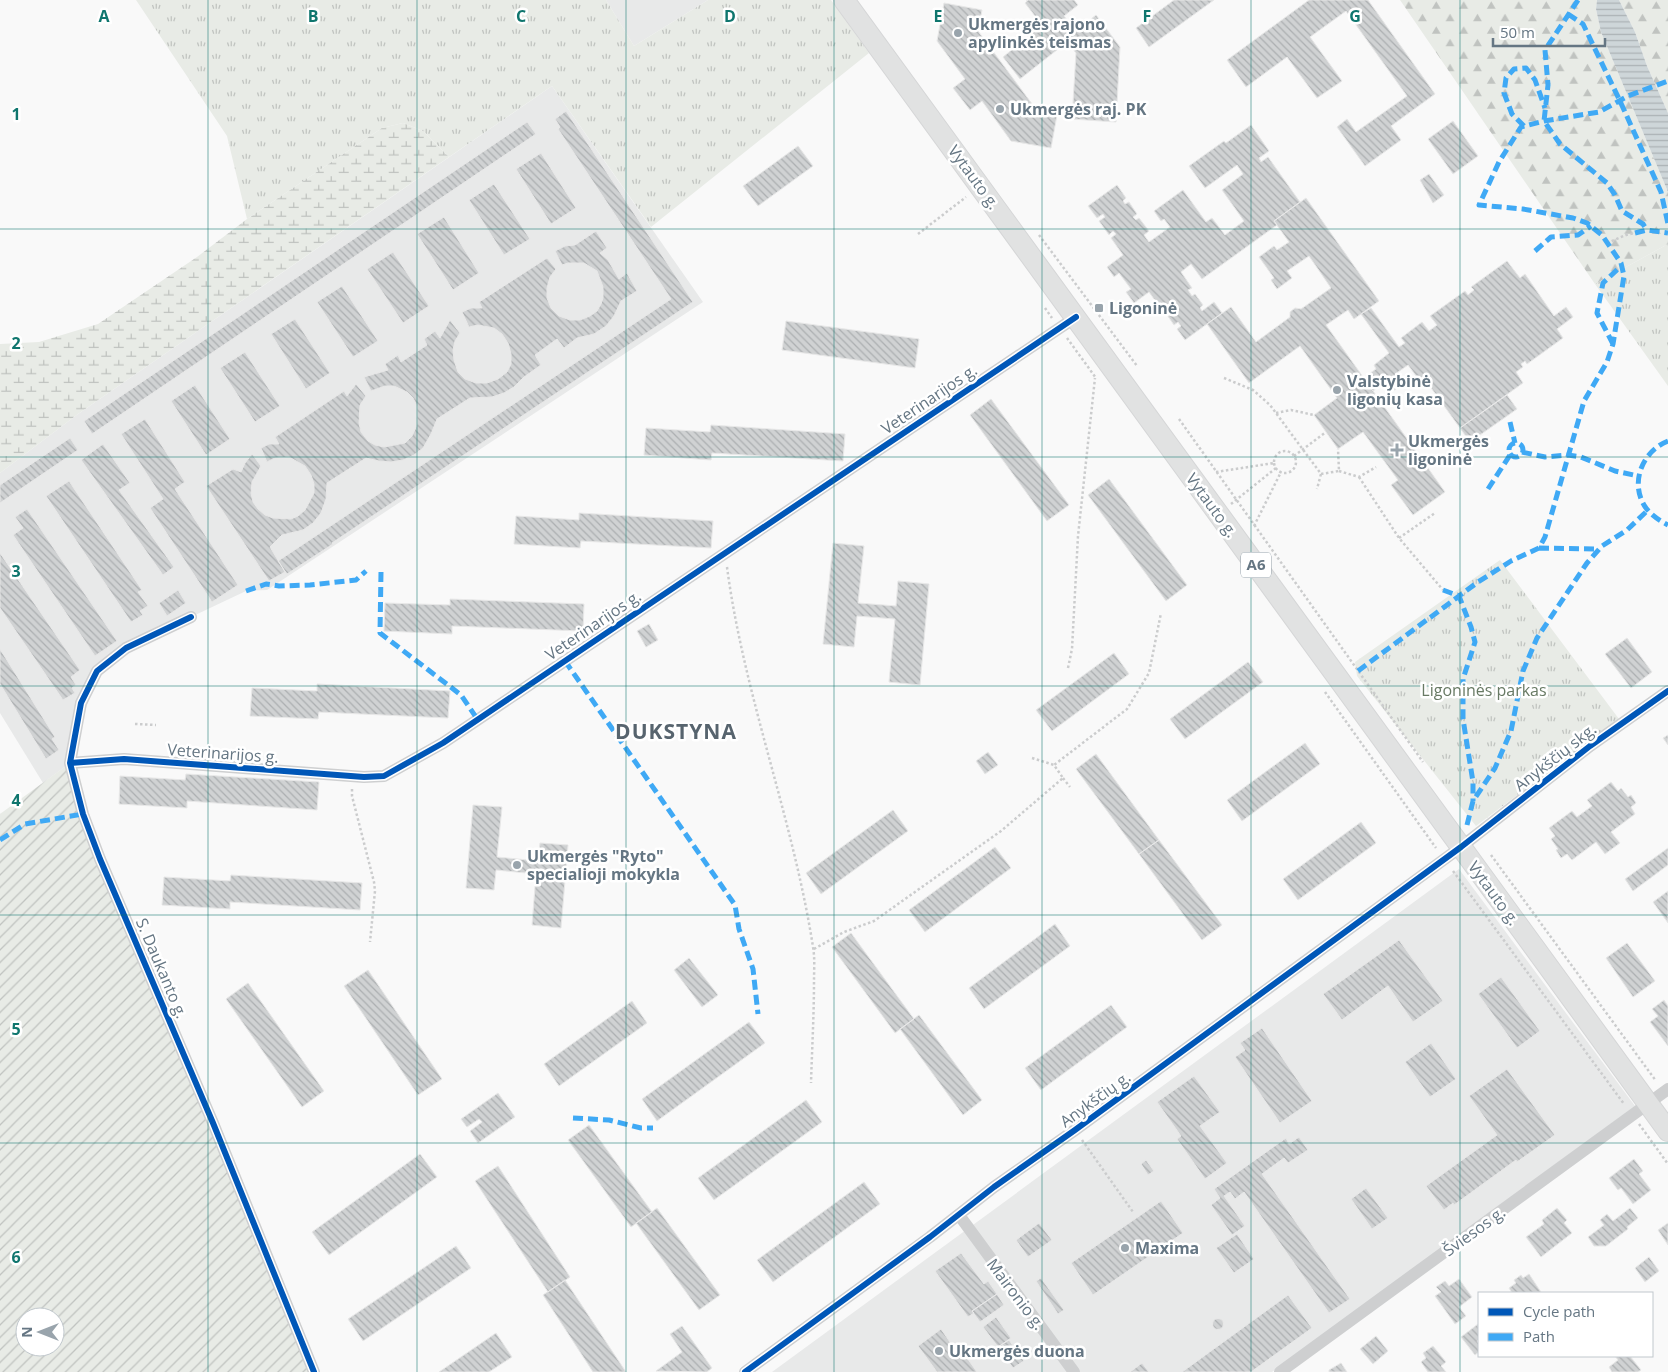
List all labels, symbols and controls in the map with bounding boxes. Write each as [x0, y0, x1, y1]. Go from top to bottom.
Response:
text: A [98, 5, 110, 27]
text: B [308, 5, 318, 27]
text: C [516, 5, 526, 27]
text: D [724, 5, 736, 27]
text: E [934, 5, 943, 27]
text: F [1143, 5, 1151, 27]
text: G [1349, 5, 1361, 27]
place label: Ukmergės rajono apylinkės teismas [968, 13, 1111, 53]
scale bar [1493, 15, 1606, 47]
text: 50 m [1500, 22, 1535, 42]
marker: Ukmergės rajono apylinkės teismas [952, 27, 964, 39]
place label: Ukmergės raj. PK [1010, 98, 1147, 120]
text: 1 [11, 103, 21, 125]
marker: Ukmergės raj. PK [994, 103, 1006, 115]
street label: Vytauto g. [943, 140, 1005, 214]
place label: Ligoninė [1109, 297, 1177, 319]
marker: Ligoninė [1093, 302, 1105, 314]
text: 2 [11, 332, 21, 354]
street label: Veterinarijos g. [877, 359, 981, 439]
place label: Valstybinė ligonių kasa [1347, 370, 1443, 410]
marker: Valstybinė ligonių kasa [1331, 384, 1343, 396]
place label: Ukmergės ligoninė [1408, 430, 1489, 470]
marker: Ukmergės ligoninė [1390, 443, 1404, 457]
street label: Vytauto g. [1181, 468, 1243, 542]
road number: A6 [1241, 552, 1271, 578]
text: 3 [11, 560, 21, 582]
street label: Veterinarijos g. [541, 585, 645, 665]
park label: Ligoninės parkas [1421, 679, 1547, 701]
district label: DUKSTYNA [615, 717, 737, 745]
street label: Anykščių skg. [1509, 718, 1601, 796]
street label: Veterinarijos g. [167, 738, 279, 768]
text: 4 [11, 789, 21, 811]
place label: Ukmergės "Ryto" specialioji mokykla [527, 845, 680, 885]
street label: Vytauto g. [1463, 856, 1525, 930]
marker: Ukmergės "Ryto" specialioji mokykla [511, 859, 523, 871]
street label: S. Daukanto g. [131, 914, 193, 1022]
text: 5 [11, 1018, 21, 1040]
street label: Anykščių g. [1055, 1066, 1135, 1132]
street label: Šviesos g. [1439, 1201, 1509, 1261]
place label: Maxima [1135, 1237, 1199, 1259]
marker: Maxima [1119, 1242, 1131, 1254]
text: 6 [11, 1246, 21, 1268]
street label: Maironio g. [982, 1254, 1050, 1334]
legend [1478, 1292, 1653, 1357]
text: Cycle path [1523, 1301, 1595, 1321]
north arrow [15, 1307, 65, 1357]
text: N [17, 1326, 36, 1338]
text: Path [1523, 1326, 1555, 1346]
place label: Ukmergės duona [949, 1340, 1085, 1362]
marker: Ukmergės duona [933, 1345, 945, 1357]

